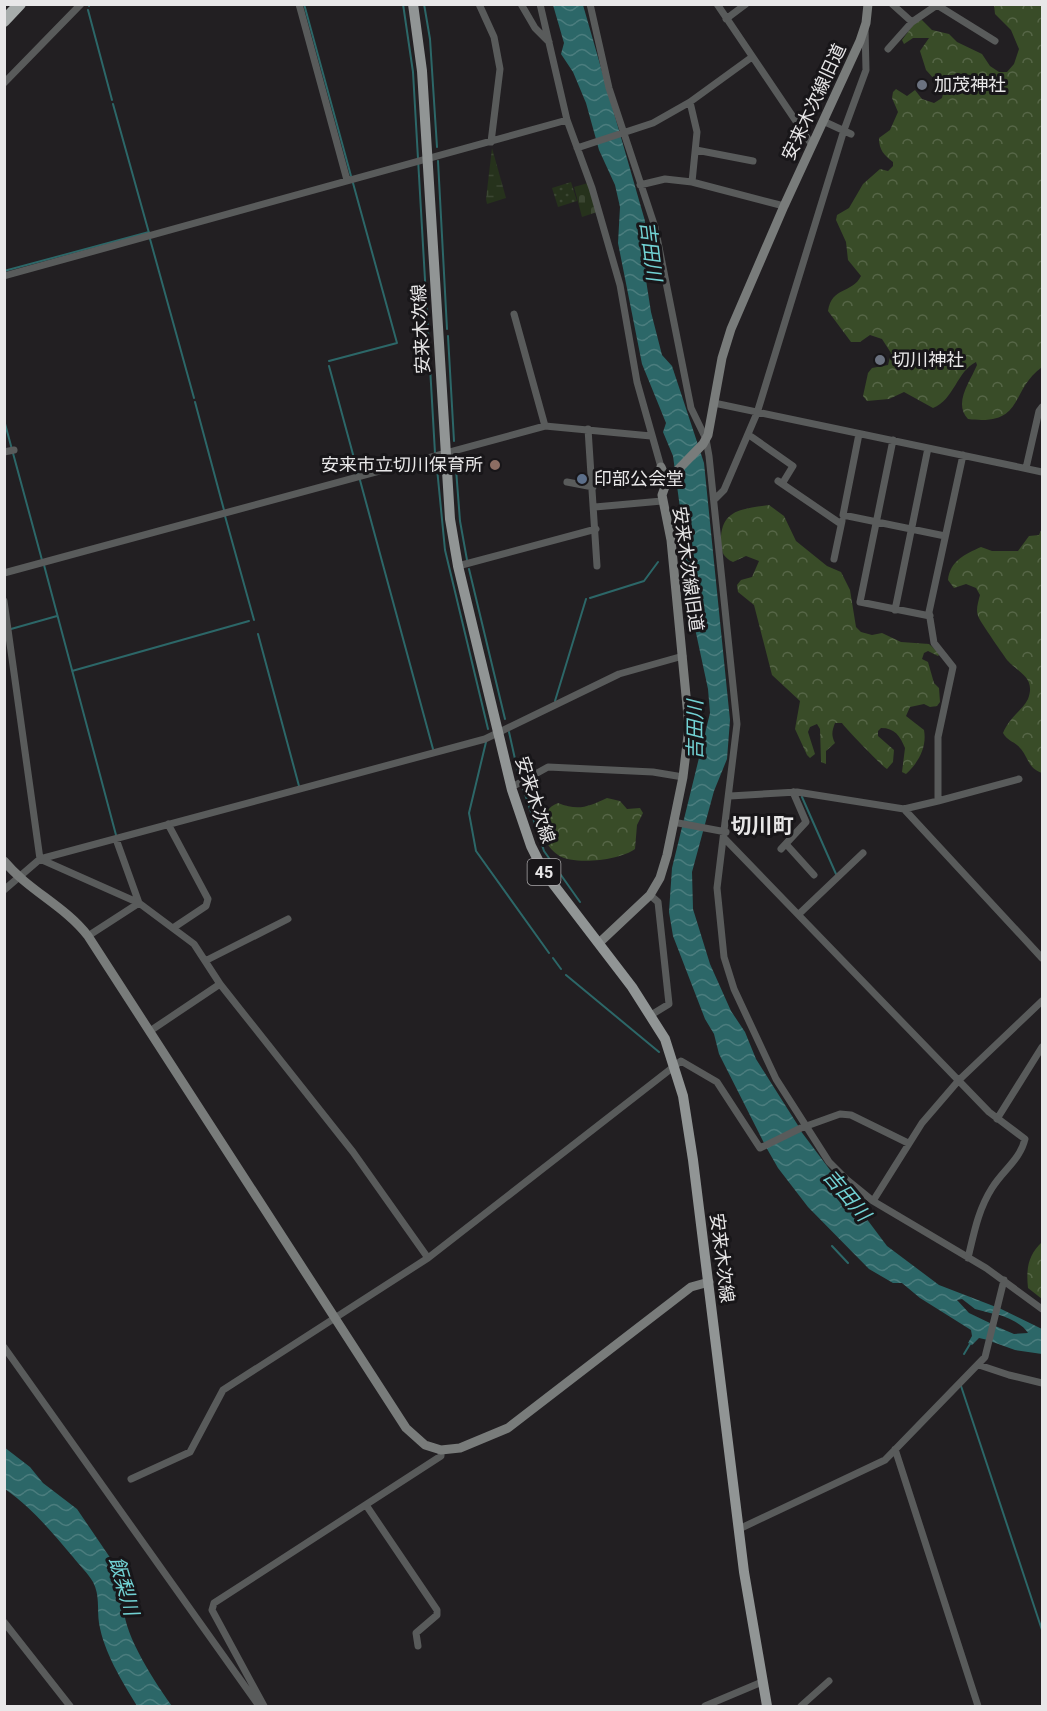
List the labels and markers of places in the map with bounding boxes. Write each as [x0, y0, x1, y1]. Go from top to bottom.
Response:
place label: 加茂神社 [934, 74, 1006, 95]
marker: 加茂神社 [915, 78, 929, 92]
place label: 切川神社 [892, 349, 964, 370]
marker: 切川神社 [873, 353, 887, 367]
place label: 安来市立切川保育所 [321, 454, 483, 475]
marker: 安来市立切川保育所 [488, 458, 502, 472]
place label: 印部公会堂 [594, 468, 684, 489]
marker: 印部公会堂 [575, 472, 589, 486]

